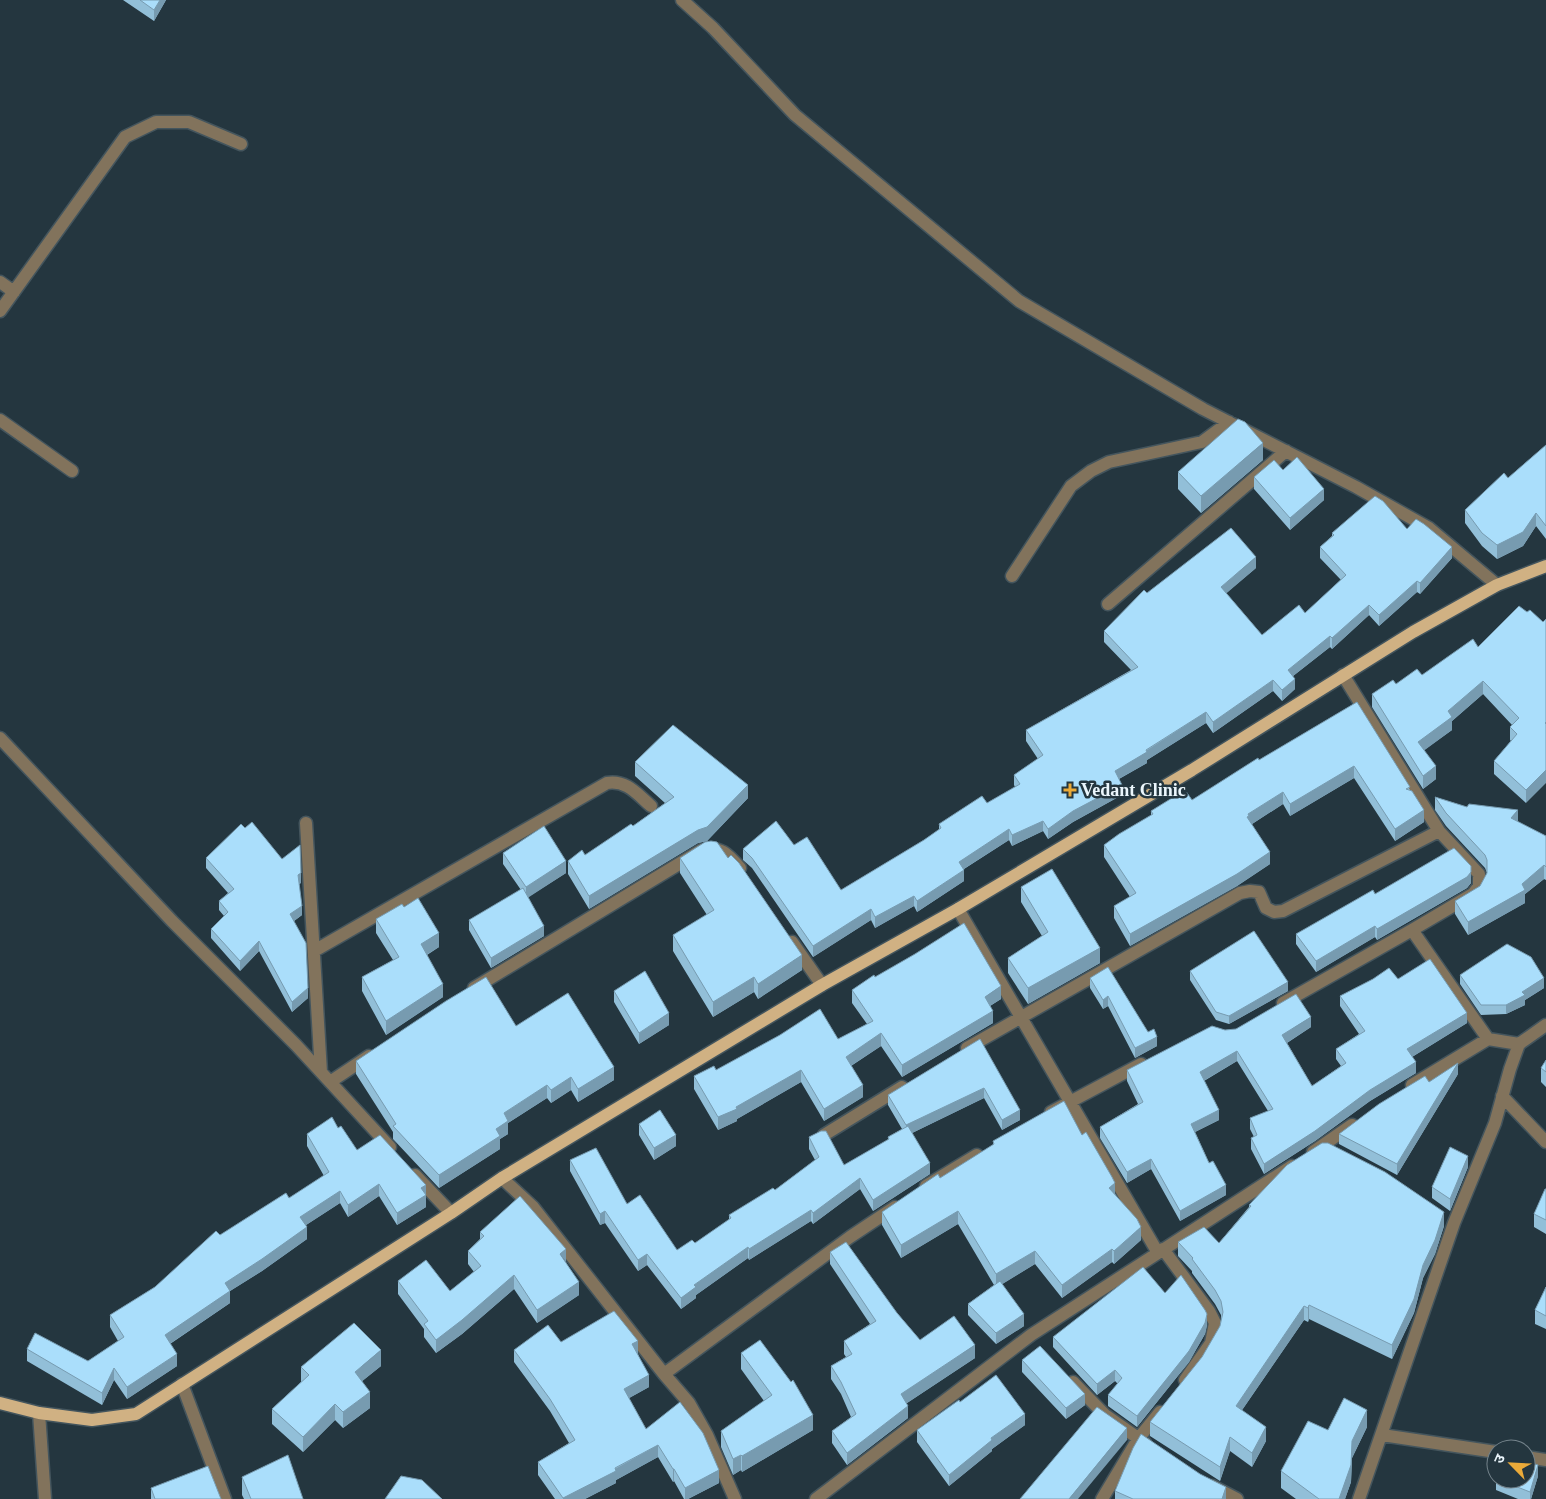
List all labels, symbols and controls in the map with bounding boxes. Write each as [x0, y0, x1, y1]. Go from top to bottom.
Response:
place label: Vedant Clinic [1081, 780, 1186, 800]
marker: Vedant Clinic [1063, 783, 1077, 797]
north arrow [1486, 1439, 1536, 1489]
text: उ [1491, 1451, 1508, 1466]

